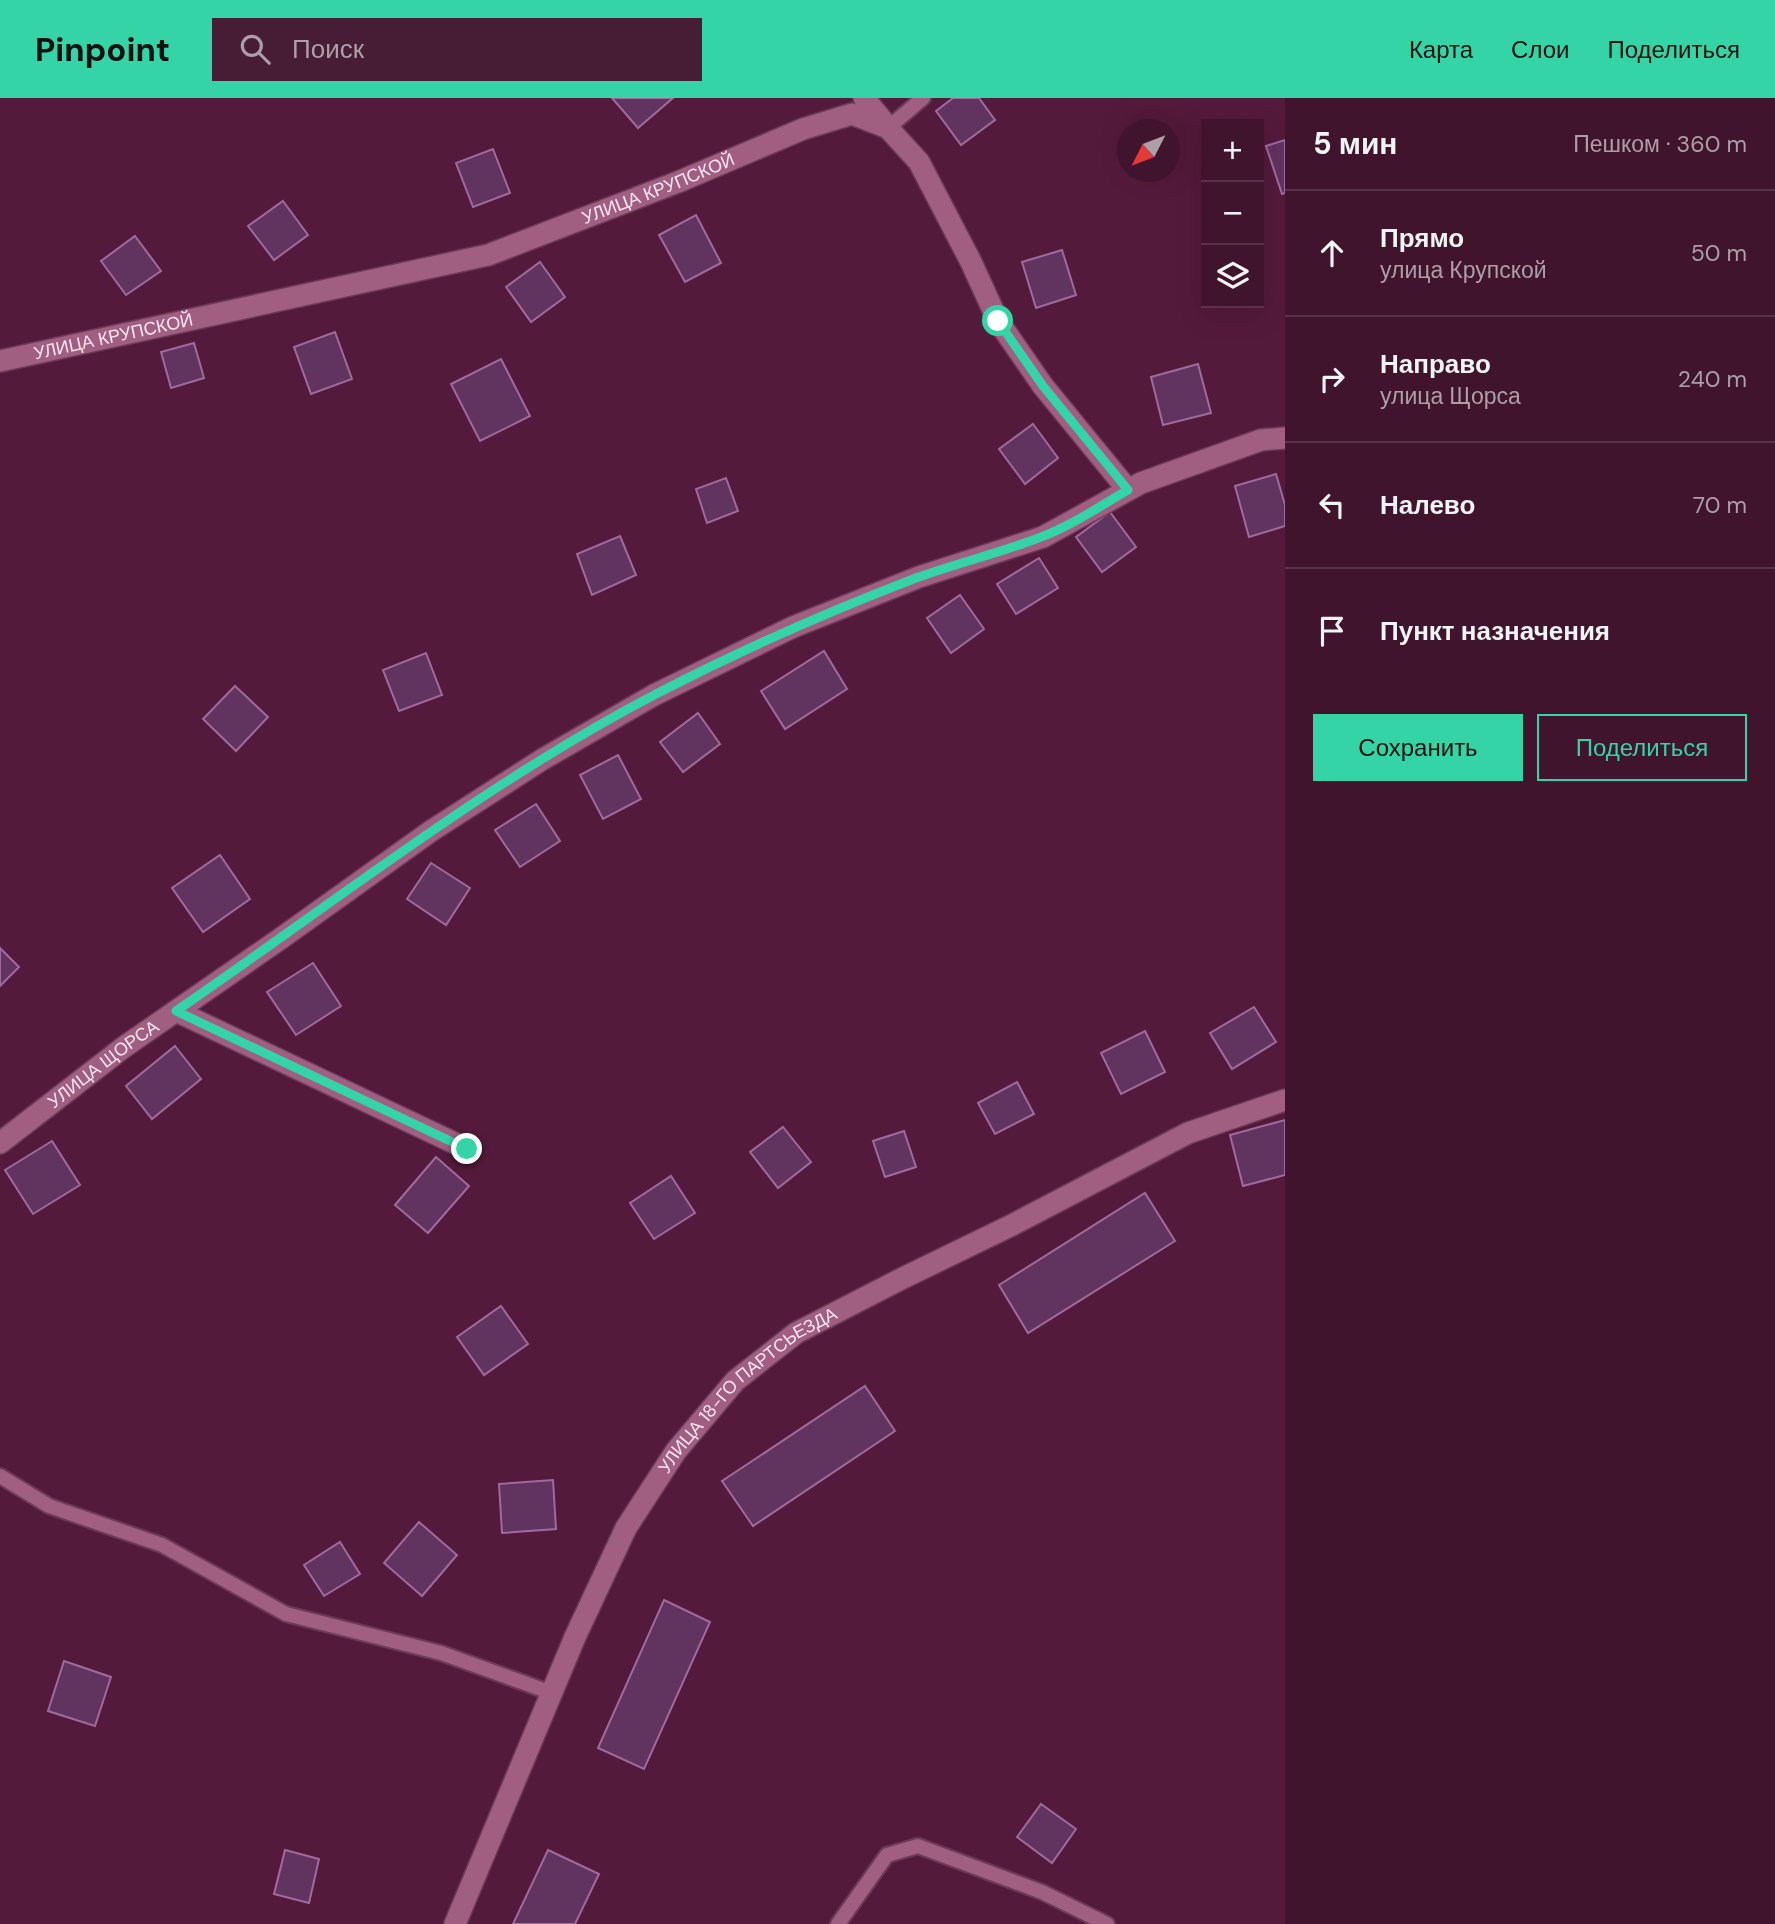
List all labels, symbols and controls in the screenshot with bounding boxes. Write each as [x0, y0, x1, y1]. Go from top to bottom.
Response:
search box [212, 18, 702, 81]
text: Pinpoint [35, 28, 170, 71]
icon: search [236, 30, 274, 68]
text: Поиск [292, 32, 364, 66]
text: Карта [1409, 34, 1473, 65]
text: Слои [1511, 34, 1569, 65]
text: Поделиться [1607, 34, 1740, 65]
north arrow [1117, 119, 1180, 182]
map controls [1201, 119, 1264, 308]
button: + [1201, 119, 1264, 182]
text: 5 мин [1313, 124, 1397, 163]
text: Пешком · 360 m [1573, 129, 1747, 159]
street label: УЛИЦА КРУПСКОЙ [578, 147, 738, 230]
button: − [1201, 182, 1264, 245]
text: Прямо [1380, 221, 1464, 255]
icon: ahead [1313, 234, 1351, 272]
text: 50 m [1691, 238, 1747, 268]
button: layers [1201, 245, 1264, 308]
text: улица Крупской [1380, 255, 1547, 285]
route start [982, 305, 1013, 336]
street label: УЛИЦА КРУПСКОЙ [31, 307, 195, 365]
text: Направо [1380, 347, 1491, 381]
icon: right [1313, 360, 1351, 398]
text: 240 m [1678, 364, 1747, 394]
text: улица Щорса [1380, 381, 1521, 411]
icon: left [1313, 486, 1351, 524]
text: Налево [1380, 488, 1475, 522]
text: 70 m [1693, 490, 1747, 520]
icon: arrive [1313, 612, 1351, 650]
text: Пункт назначения [1380, 614, 1610, 648]
button: Сохранить [1313, 714, 1523, 781]
button: Поделиться [1537, 714, 1747, 781]
street label: УЛИЦА ЩОРСА [43, 1015, 163, 1114]
route end [451, 1133, 482, 1164]
street label: УЛИЦА 18-ГО ПАРТСЬЕЗДА [653, 1302, 841, 1478]

